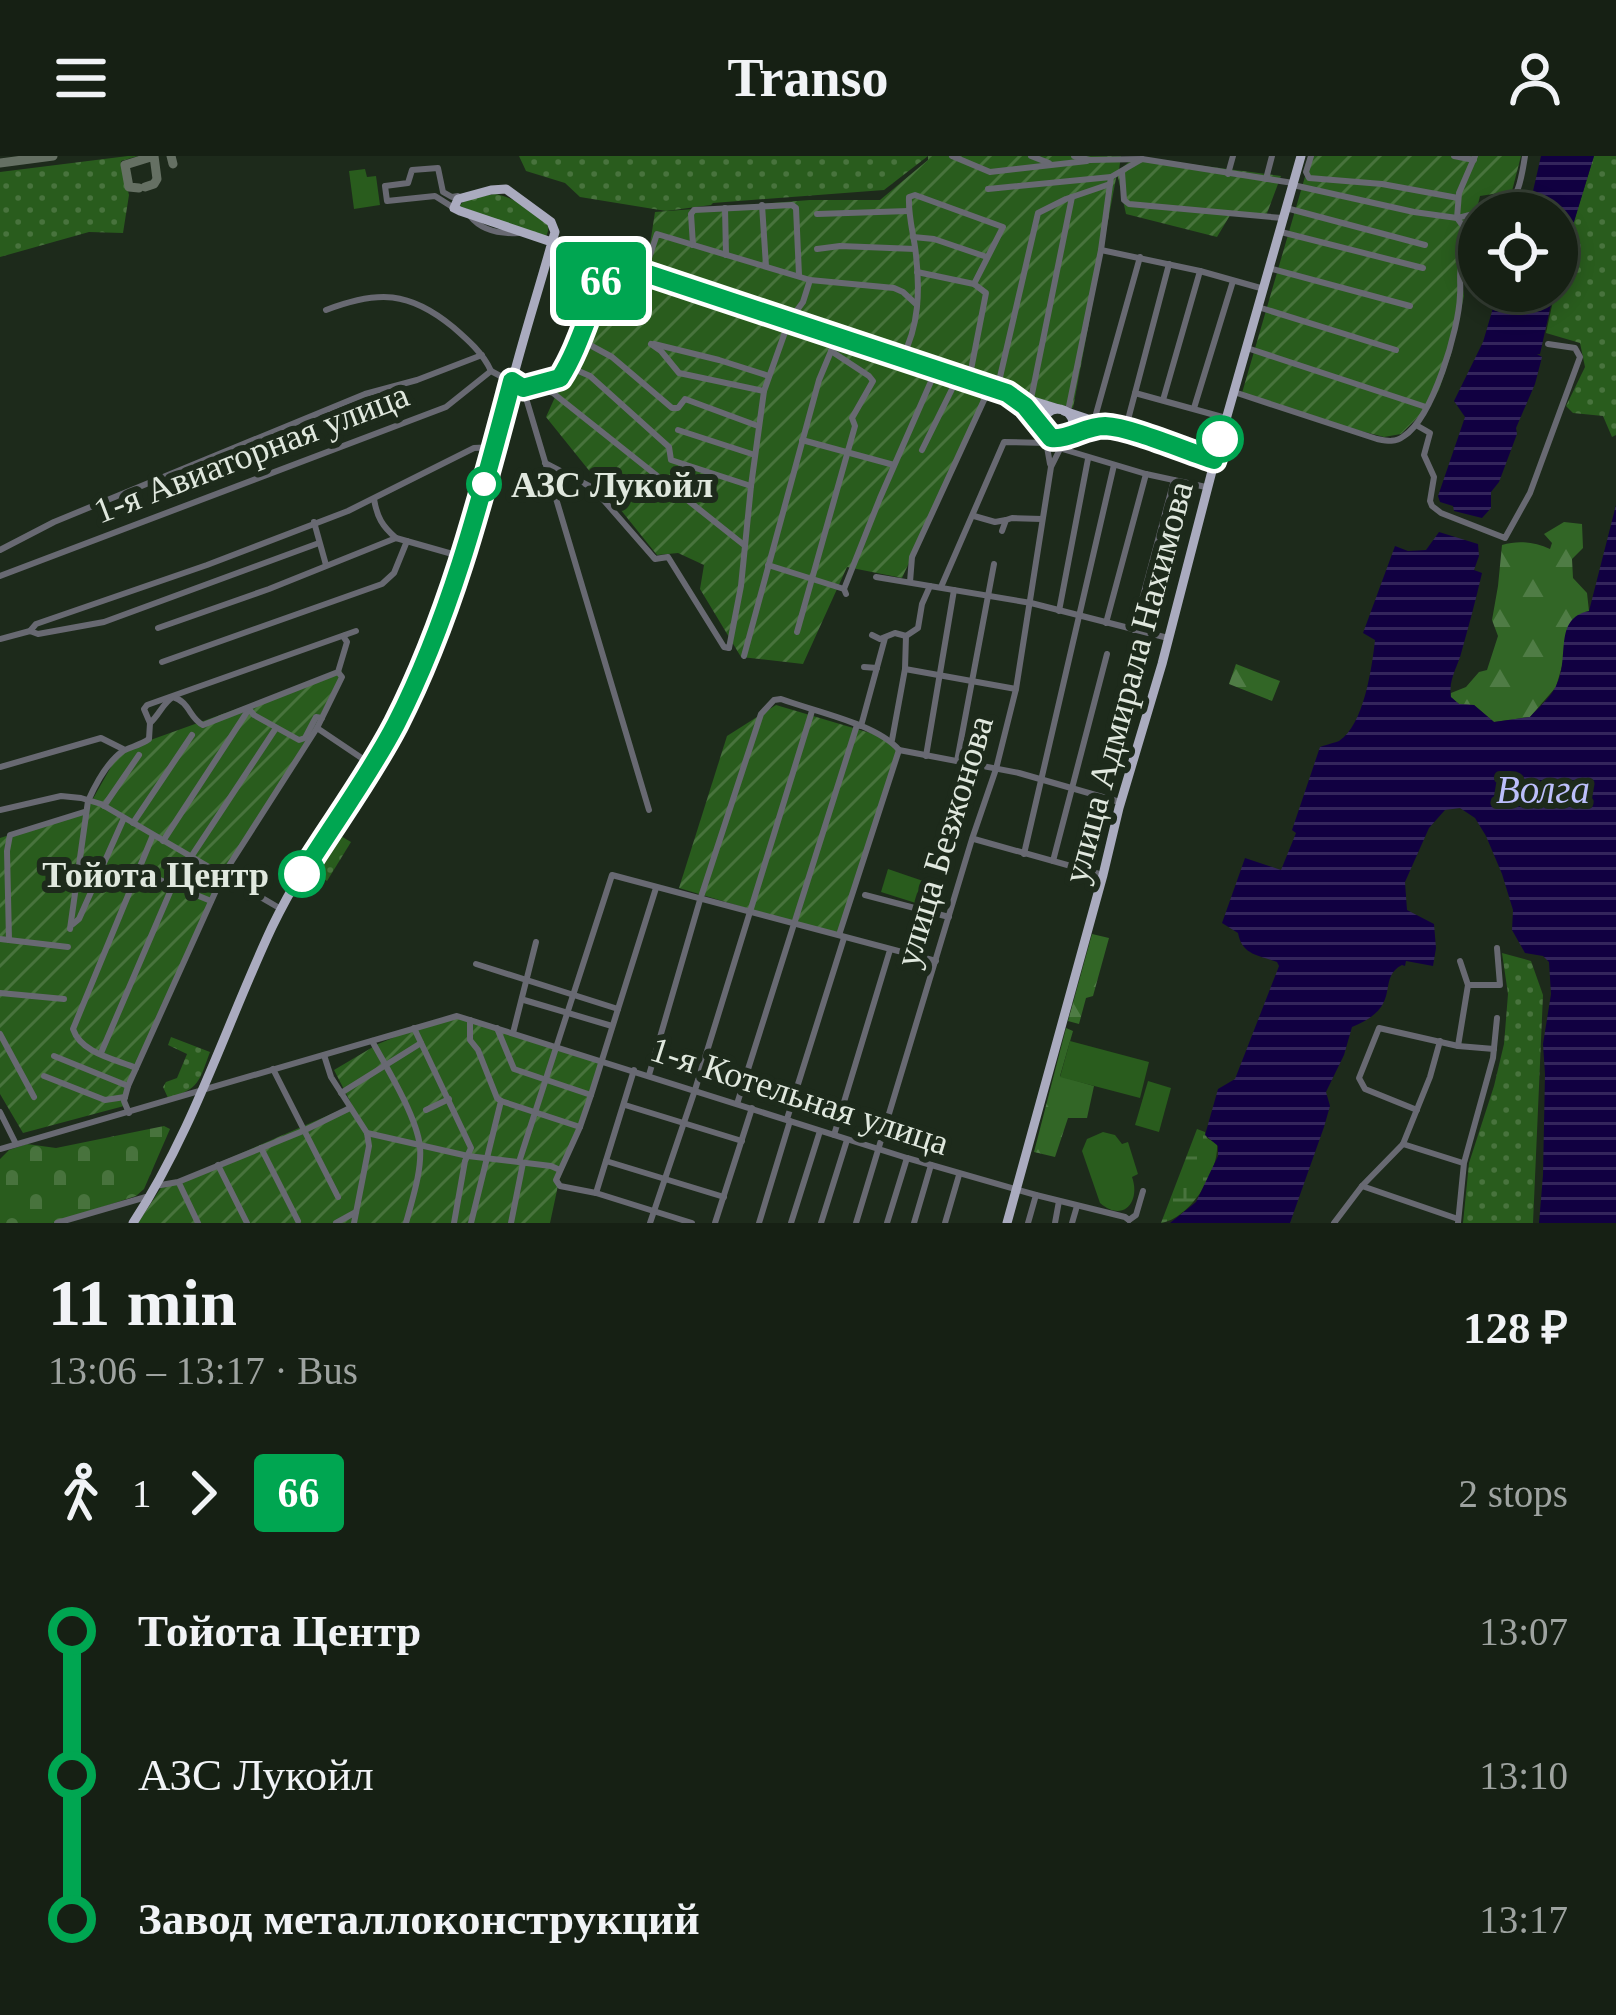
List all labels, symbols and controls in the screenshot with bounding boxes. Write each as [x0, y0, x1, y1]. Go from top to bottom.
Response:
icon: menu [48, 45, 114, 111]
icon: person [1502, 45, 1568, 111]
text: Transo [727, 48, 889, 108]
map controls [1458, 192, 1578, 312]
button: locate [1458, 192, 1578, 312]
line badge: 66 [547, 242, 655, 320]
text: 66 [580, 258, 622, 304]
street label: 1-я Авиаторная улица [88, 374, 414, 531]
unlabelled marker [1198, 417, 1242, 461]
place label: АЗС Лукойл [511, 465, 713, 505]
marker: АЗС Лукойл [468, 468, 500, 500]
street label: улица Адмирала Нахимова [1055, 477, 1201, 887]
street label: улица Безжонова [887, 711, 1001, 972]
water label: Волга [1496, 768, 1590, 811]
marker: Тойота Центр [280, 852, 324, 896]
place label: Тойота Центр [42, 855, 269, 895]
street label: 1-я Котельная улица [646, 1029, 954, 1163]
text: 11 min [48, 1266, 237, 1339]
text: 128 ₽ [1463, 1303, 1568, 1353]
text: 13:06 – 13:17 · Bus [48, 1349, 358, 1392]
icon: walk [48, 1460, 114, 1526]
icon: forward [170, 1460, 236, 1526]
text: 66 [278, 1470, 320, 1516]
text: 1 [132, 1472, 152, 1515]
text: 2 stops [1459, 1472, 1568, 1515]
text: Тойота Центр [138, 1606, 421, 1656]
text: 13:07 [1479, 1610, 1568, 1653]
text: АЗС Лукойл [138, 1750, 374, 1800]
text: 13:10 [1479, 1754, 1568, 1797]
text: Завод металлоконструкций [138, 1894, 700, 1944]
text: 13:17 [1479, 1898, 1568, 1941]

